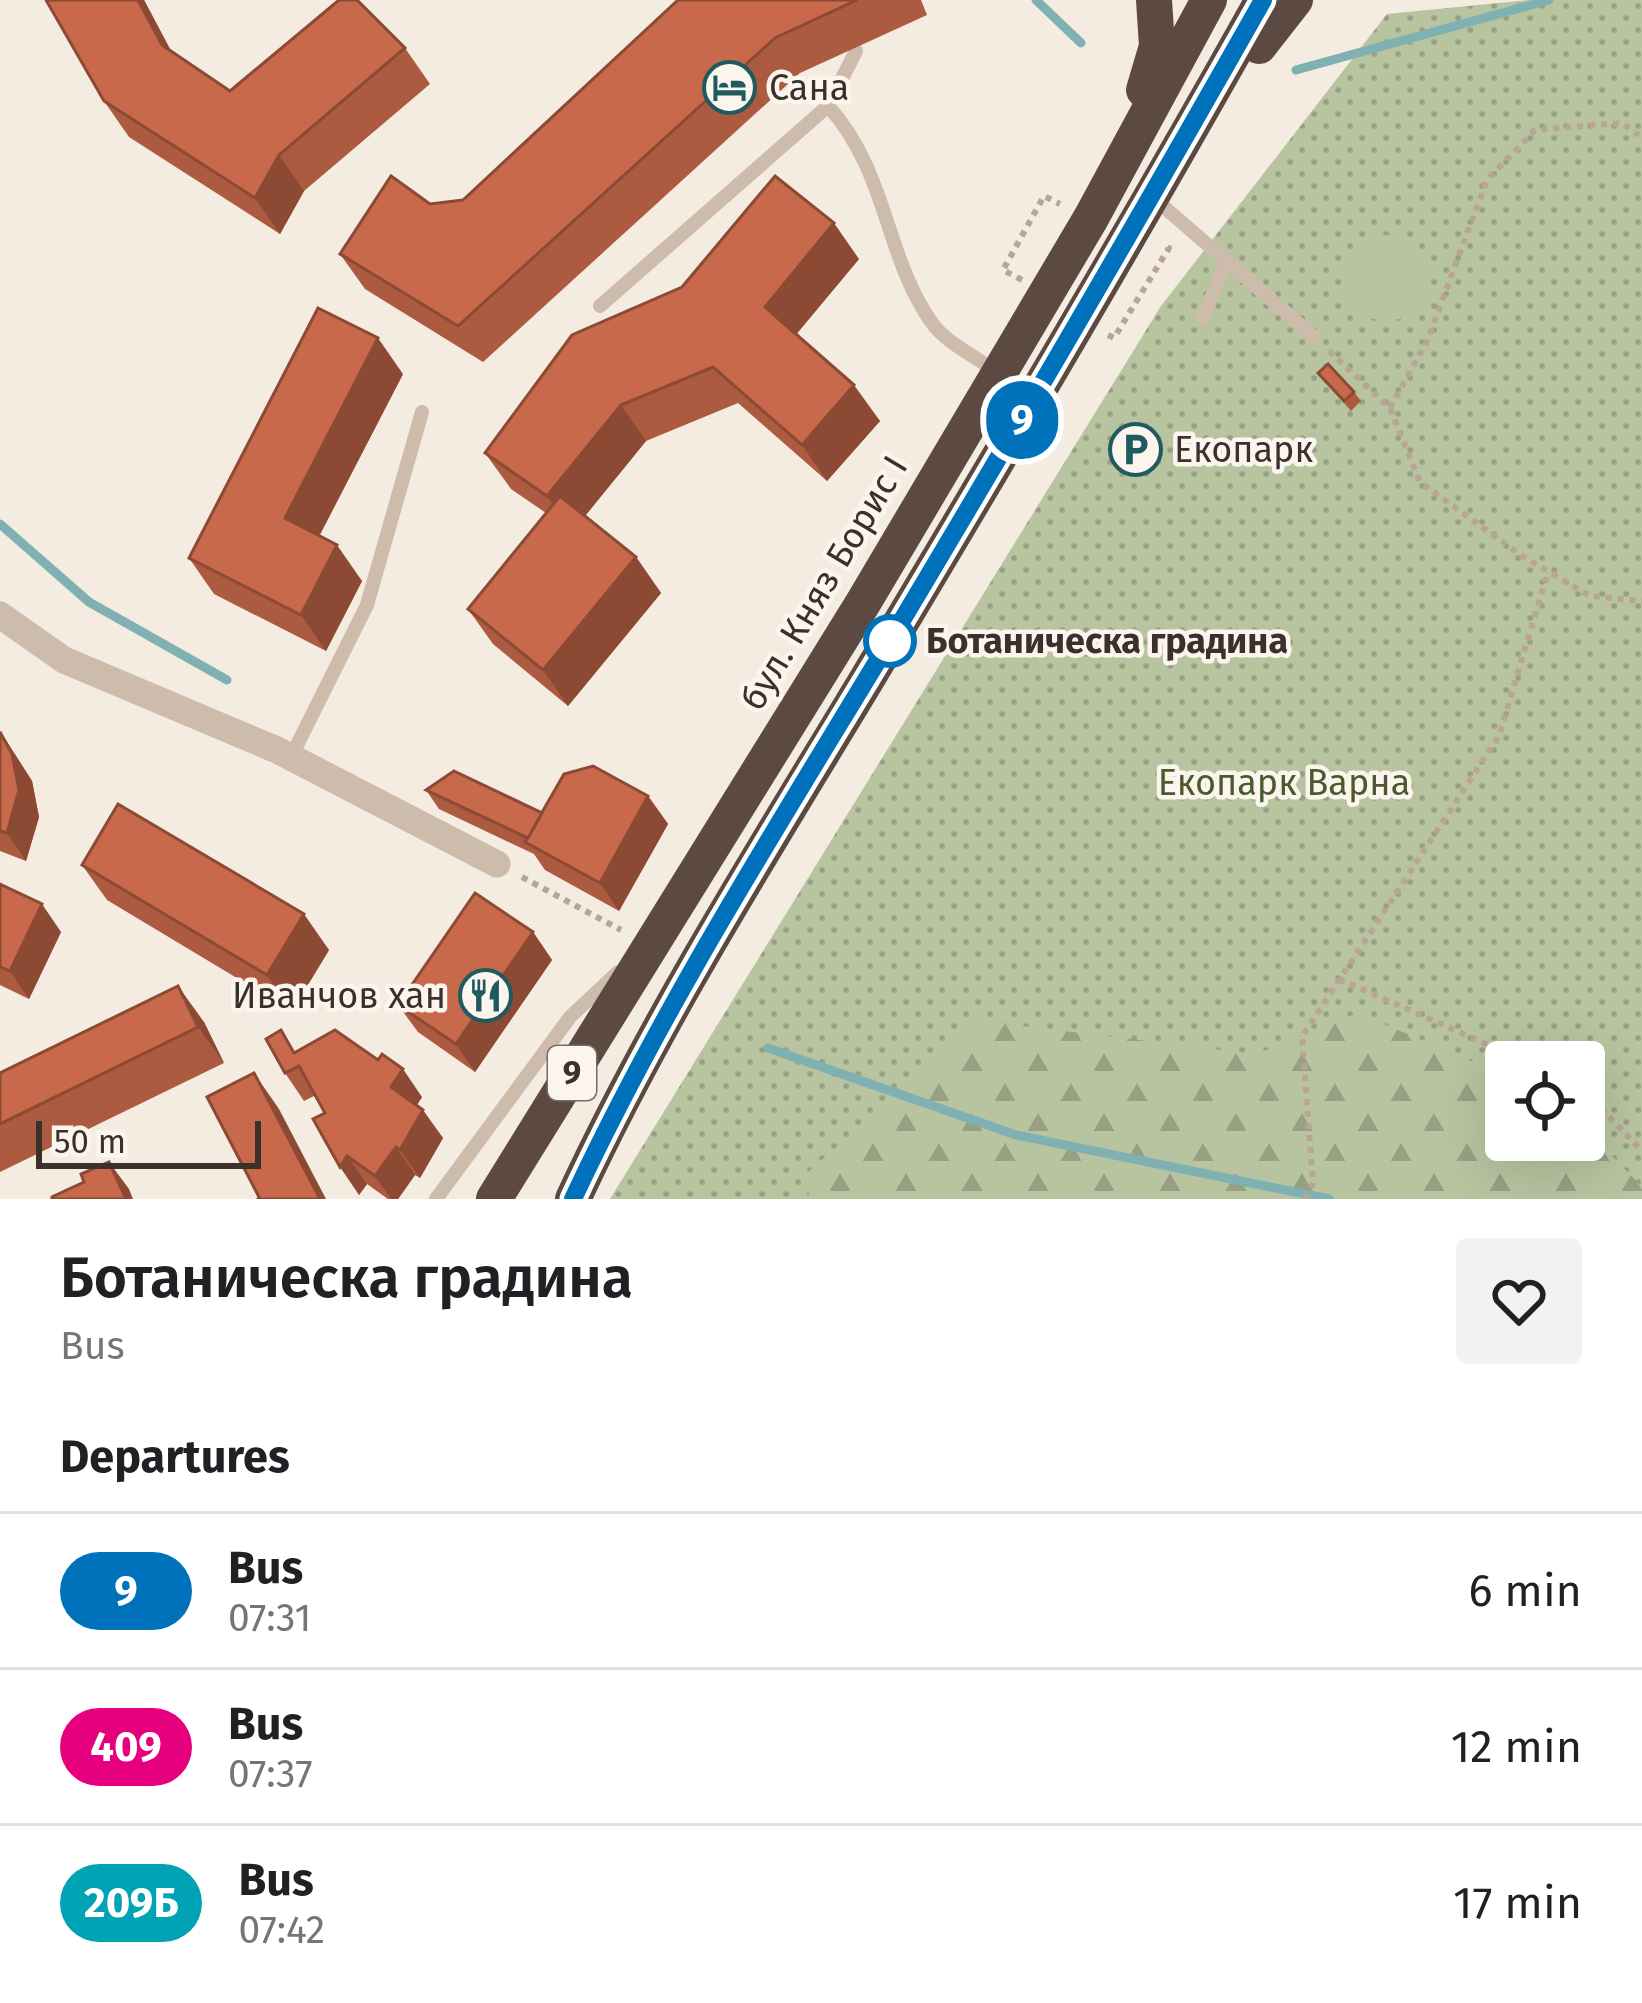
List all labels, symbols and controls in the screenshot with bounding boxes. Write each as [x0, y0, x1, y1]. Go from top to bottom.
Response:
hotel icon: Сана [702, 60, 758, 116]
place label: Сана [769, 66, 849, 110]
line badge: 9 [983, 381, 1061, 459]
text: 9 [1010, 395, 1034, 445]
parking icon: Екопарк [1107, 422, 1163, 478]
place label: Екопарк [1174, 428, 1313, 472]
street label: бул. Княз Борис I [731, 448, 917, 718]
marker: Ботаническа градина [865, 616, 915, 666]
place label: Ботаническа градина [926, 619, 1288, 663]
park label: Екопарк Варна [1158, 761, 1410, 805]
restaurant icon: Иванчов хан [457, 968, 513, 1024]
place label: Иванчов хан [232, 974, 446, 1018]
map controls [1485, 1041, 1605, 1161]
button: locate [1485, 1041, 1605, 1161]
road number: 9 [548, 1046, 596, 1100]
scale bar [36, 1115, 261, 1168]
text: 50 m [54, 1122, 126, 1162]
button: heart [1456, 1238, 1582, 1364]
text: Ботаническа градина [60, 1244, 633, 1312]
text: Bus [60, 1323, 125, 1369]
text: Departures [60, 1430, 290, 1484]
text: Bus [228, 1541, 303, 1595]
text: 6 min [1468, 1564, 1582, 1618]
text: 9 [114, 1566, 138, 1616]
text: 07:31 [228, 1595, 311, 1641]
text: Bus [228, 1697, 303, 1751]
text: 12 min [1451, 1720, 1582, 1774]
text: 409 [90, 1722, 162, 1772]
text: 07:37 [228, 1751, 313, 1797]
text: Bus [238, 1853, 314, 1907]
text: 17 min [1453, 1876, 1582, 1930]
text: 209Б [84, 1878, 178, 1928]
text: 07:42 [238, 1907, 325, 1953]

